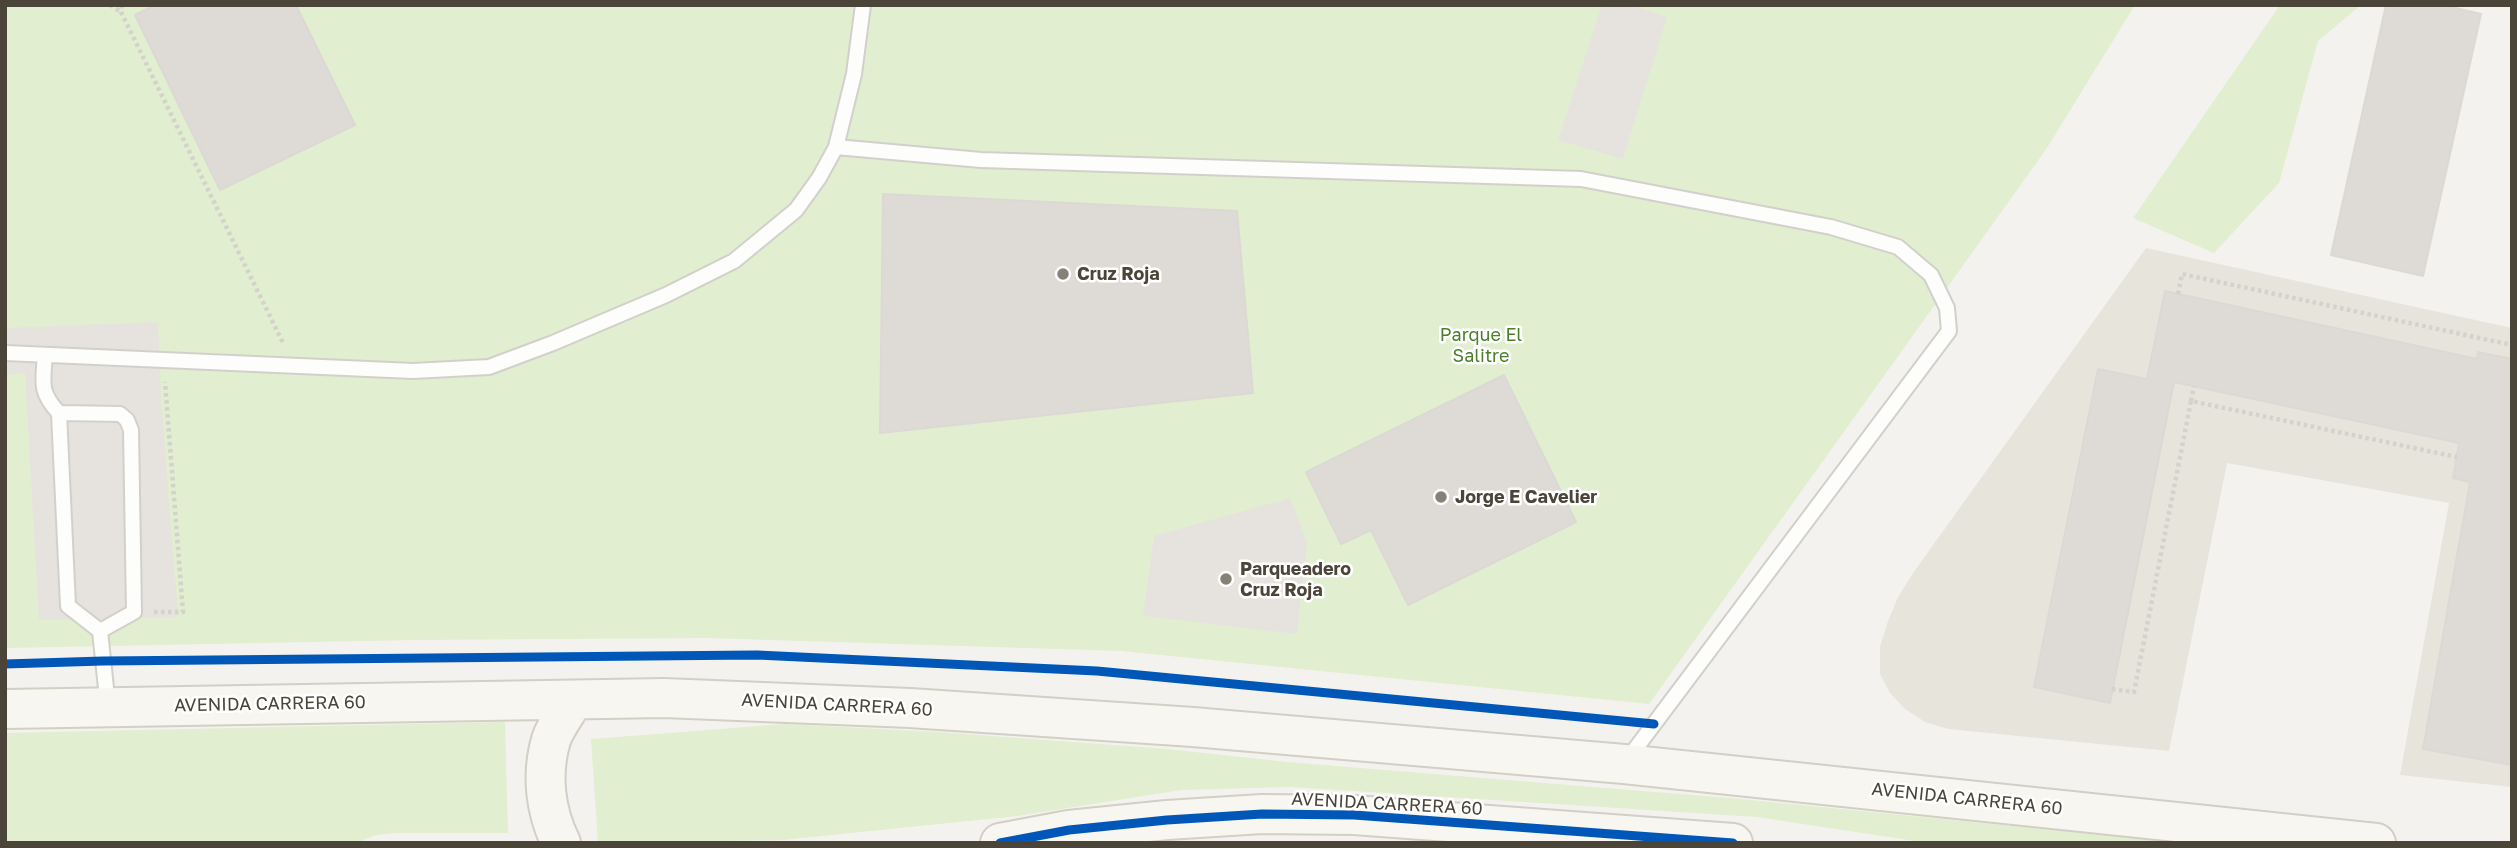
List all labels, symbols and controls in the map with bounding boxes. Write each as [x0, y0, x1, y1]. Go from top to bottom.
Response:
place label: Cruz Roja [1077, 263, 1160, 285]
marker: Cruz Roja [1055, 266, 1071, 282]
park label: Parque El Salitre [1440, 324, 1522, 366]
place label: Jorge E Cavelier [1455, 486, 1597, 508]
marker: Jorge E Cavelier [1433, 489, 1449, 505]
place label: Parqueadero Cruz Roja [1240, 558, 1351, 600]
marker: Parqueadero Cruz Roja [1218, 571, 1234, 587]
street label: AVENIDA CARRERA 60 [741, 689, 933, 721]
street label: AVENIDA CARRERA 60 [174, 692, 366, 716]
street label: AVENIDA CARRERA 60 [1870, 778, 2064, 820]
street label: AVENIDA CARRERA 60 [1291, 788, 1483, 820]

